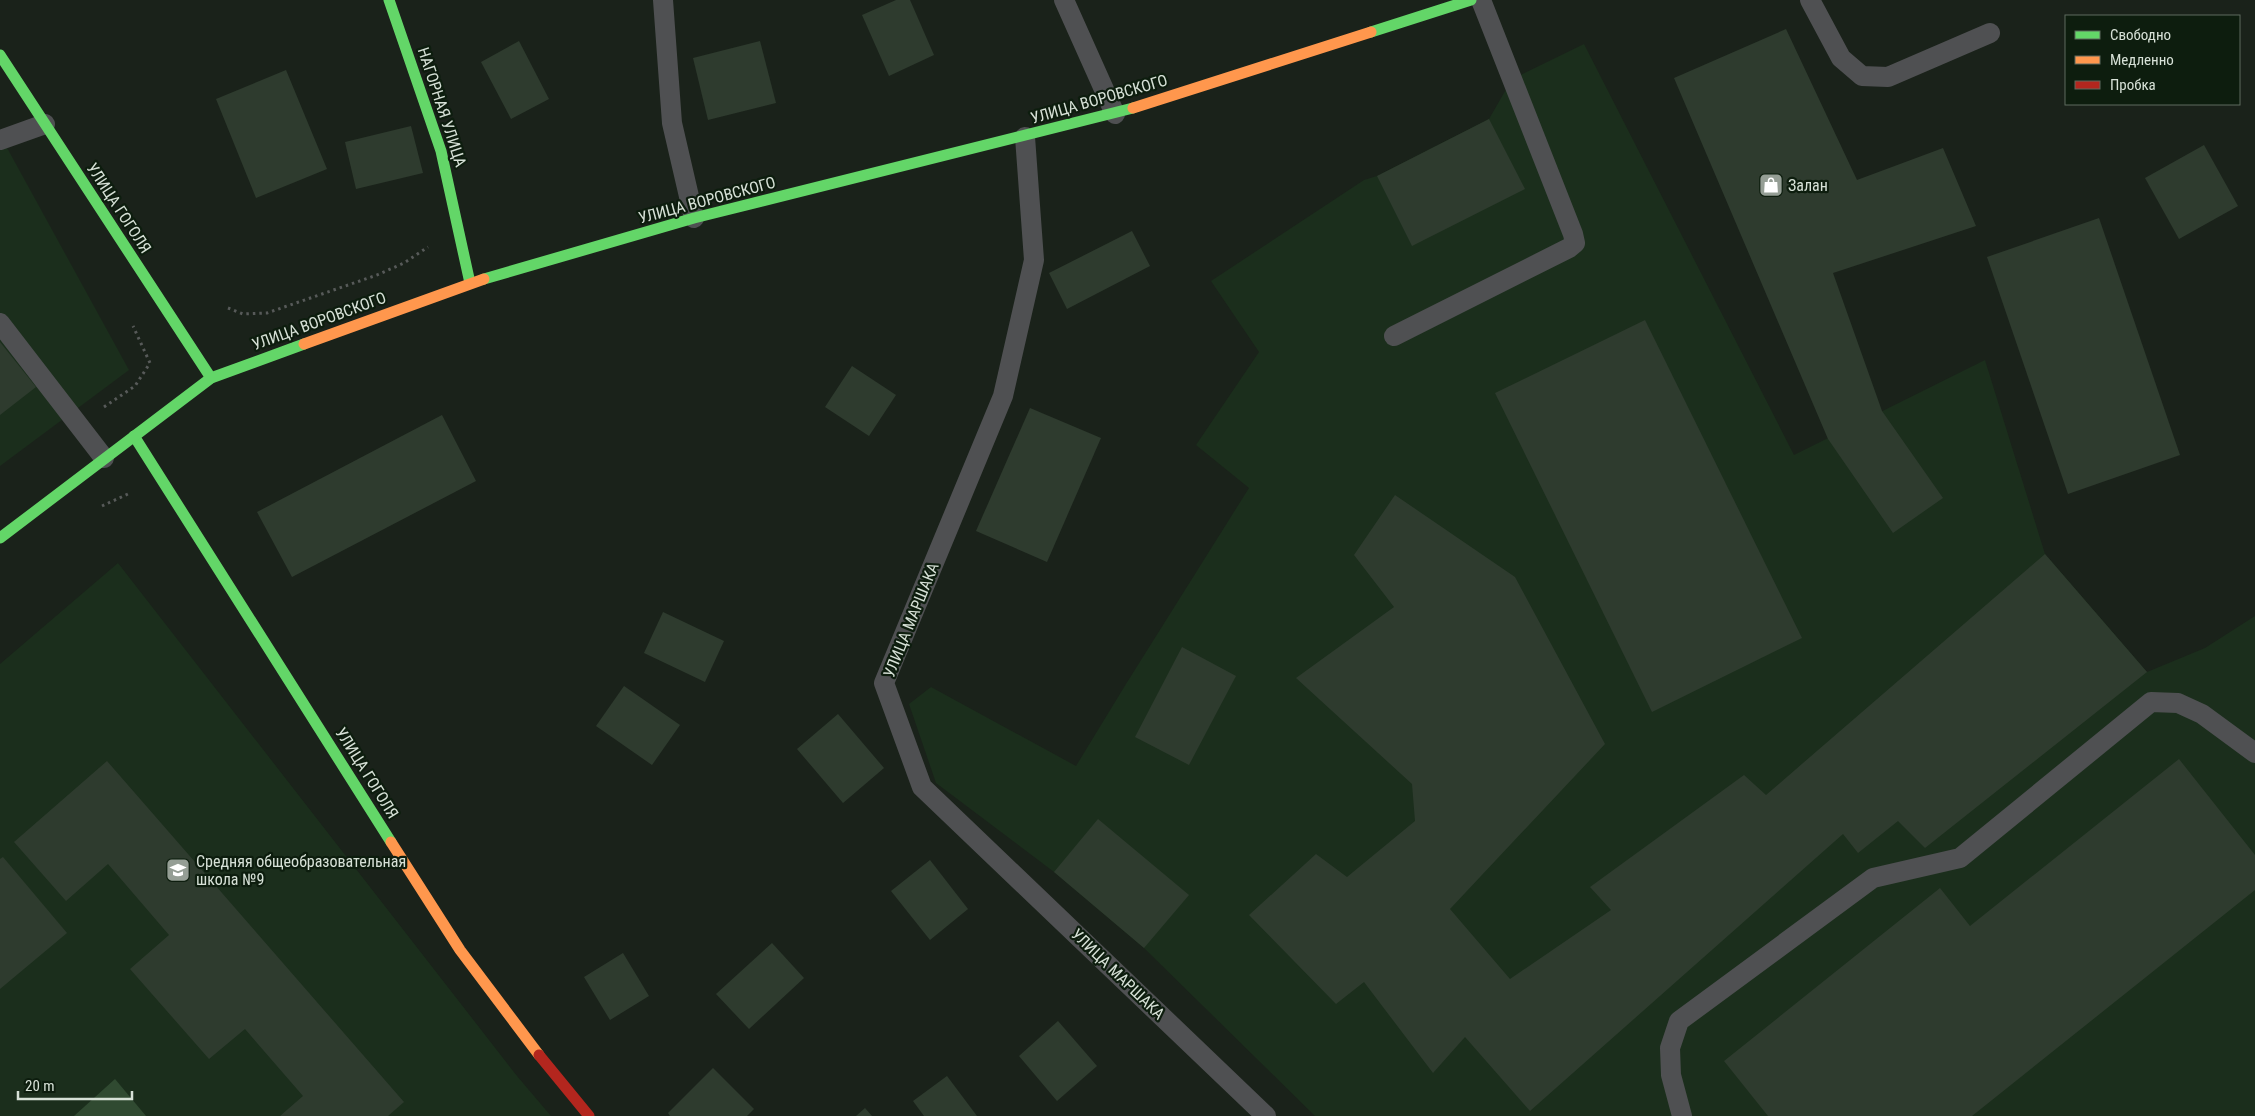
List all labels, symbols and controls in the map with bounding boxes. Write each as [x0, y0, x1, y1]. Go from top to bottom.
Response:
legend [2065, 15, 2240, 105]
text: Свободно [2110, 26, 2171, 44]
street label: НАГОРНАЯ УЛИЦА [414, 45, 470, 169]
text: Медленно [2110, 51, 2174, 69]
street label: УЛИЦА ВОРОВСКОГО [1028, 70, 1170, 128]
text: Пробка [2110, 76, 2156, 94]
street label: УЛИЦА ГОГОЛЯ [83, 159, 155, 257]
shop icon: Залан [1758, 172, 1784, 198]
street label: УЛИЦА ВОРОВСКОГО [636, 173, 778, 227]
place label: Залан [1788, 176, 1828, 195]
street label: УЛИЦА ВОРОВСКОГО [249, 288, 389, 354]
street label: УЛИЦА МАРШАКА [879, 560, 943, 680]
street label: УЛИЦА ГОГОЛЯ [331, 724, 403, 822]
place label: Средняя общеобразовательная школа №9 [196, 852, 406, 889]
school or university icon: Средняя общеобразовательная школа №9 [165, 857, 191, 883]
street label: УЛИЦА МАРШАКА [1067, 925, 1169, 1023]
scale bar [18, 1068, 131, 1100]
text: 20 m [25, 1077, 55, 1095]

